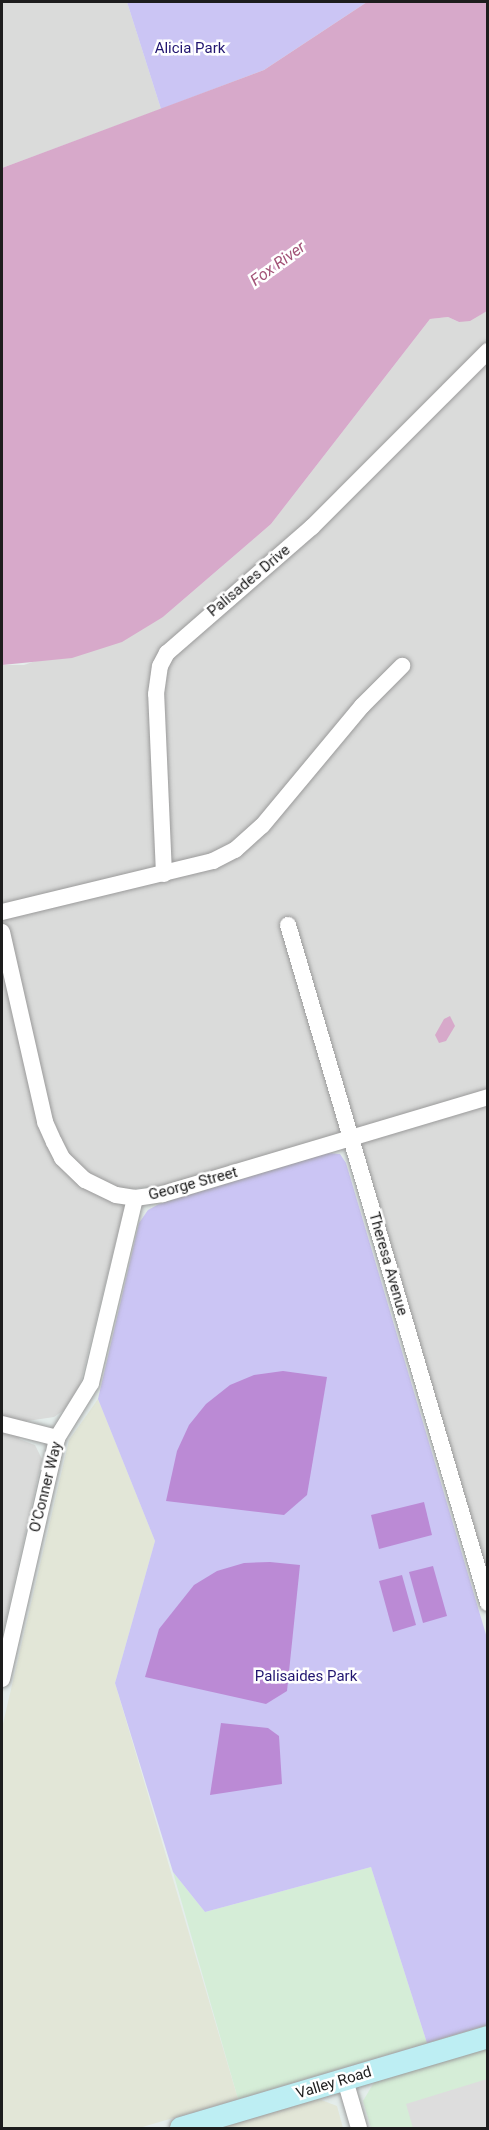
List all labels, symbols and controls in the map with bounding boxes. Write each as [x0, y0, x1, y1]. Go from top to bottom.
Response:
park label: Alicia Park [155, 40, 225, 58]
water label: Fox River [247, 238, 309, 290]
street label: Palisades Drive [204, 541, 294, 621]
street label: George Street [147, 1163, 239, 1205]
street label: Theresa Avenue [365, 1210, 411, 1318]
street label: O'Conner Way [26, 1440, 66, 1534]
park label: Palisaides Park [255, 1668, 357, 1686]
street label: Valley Road [294, 2063, 374, 2103]

